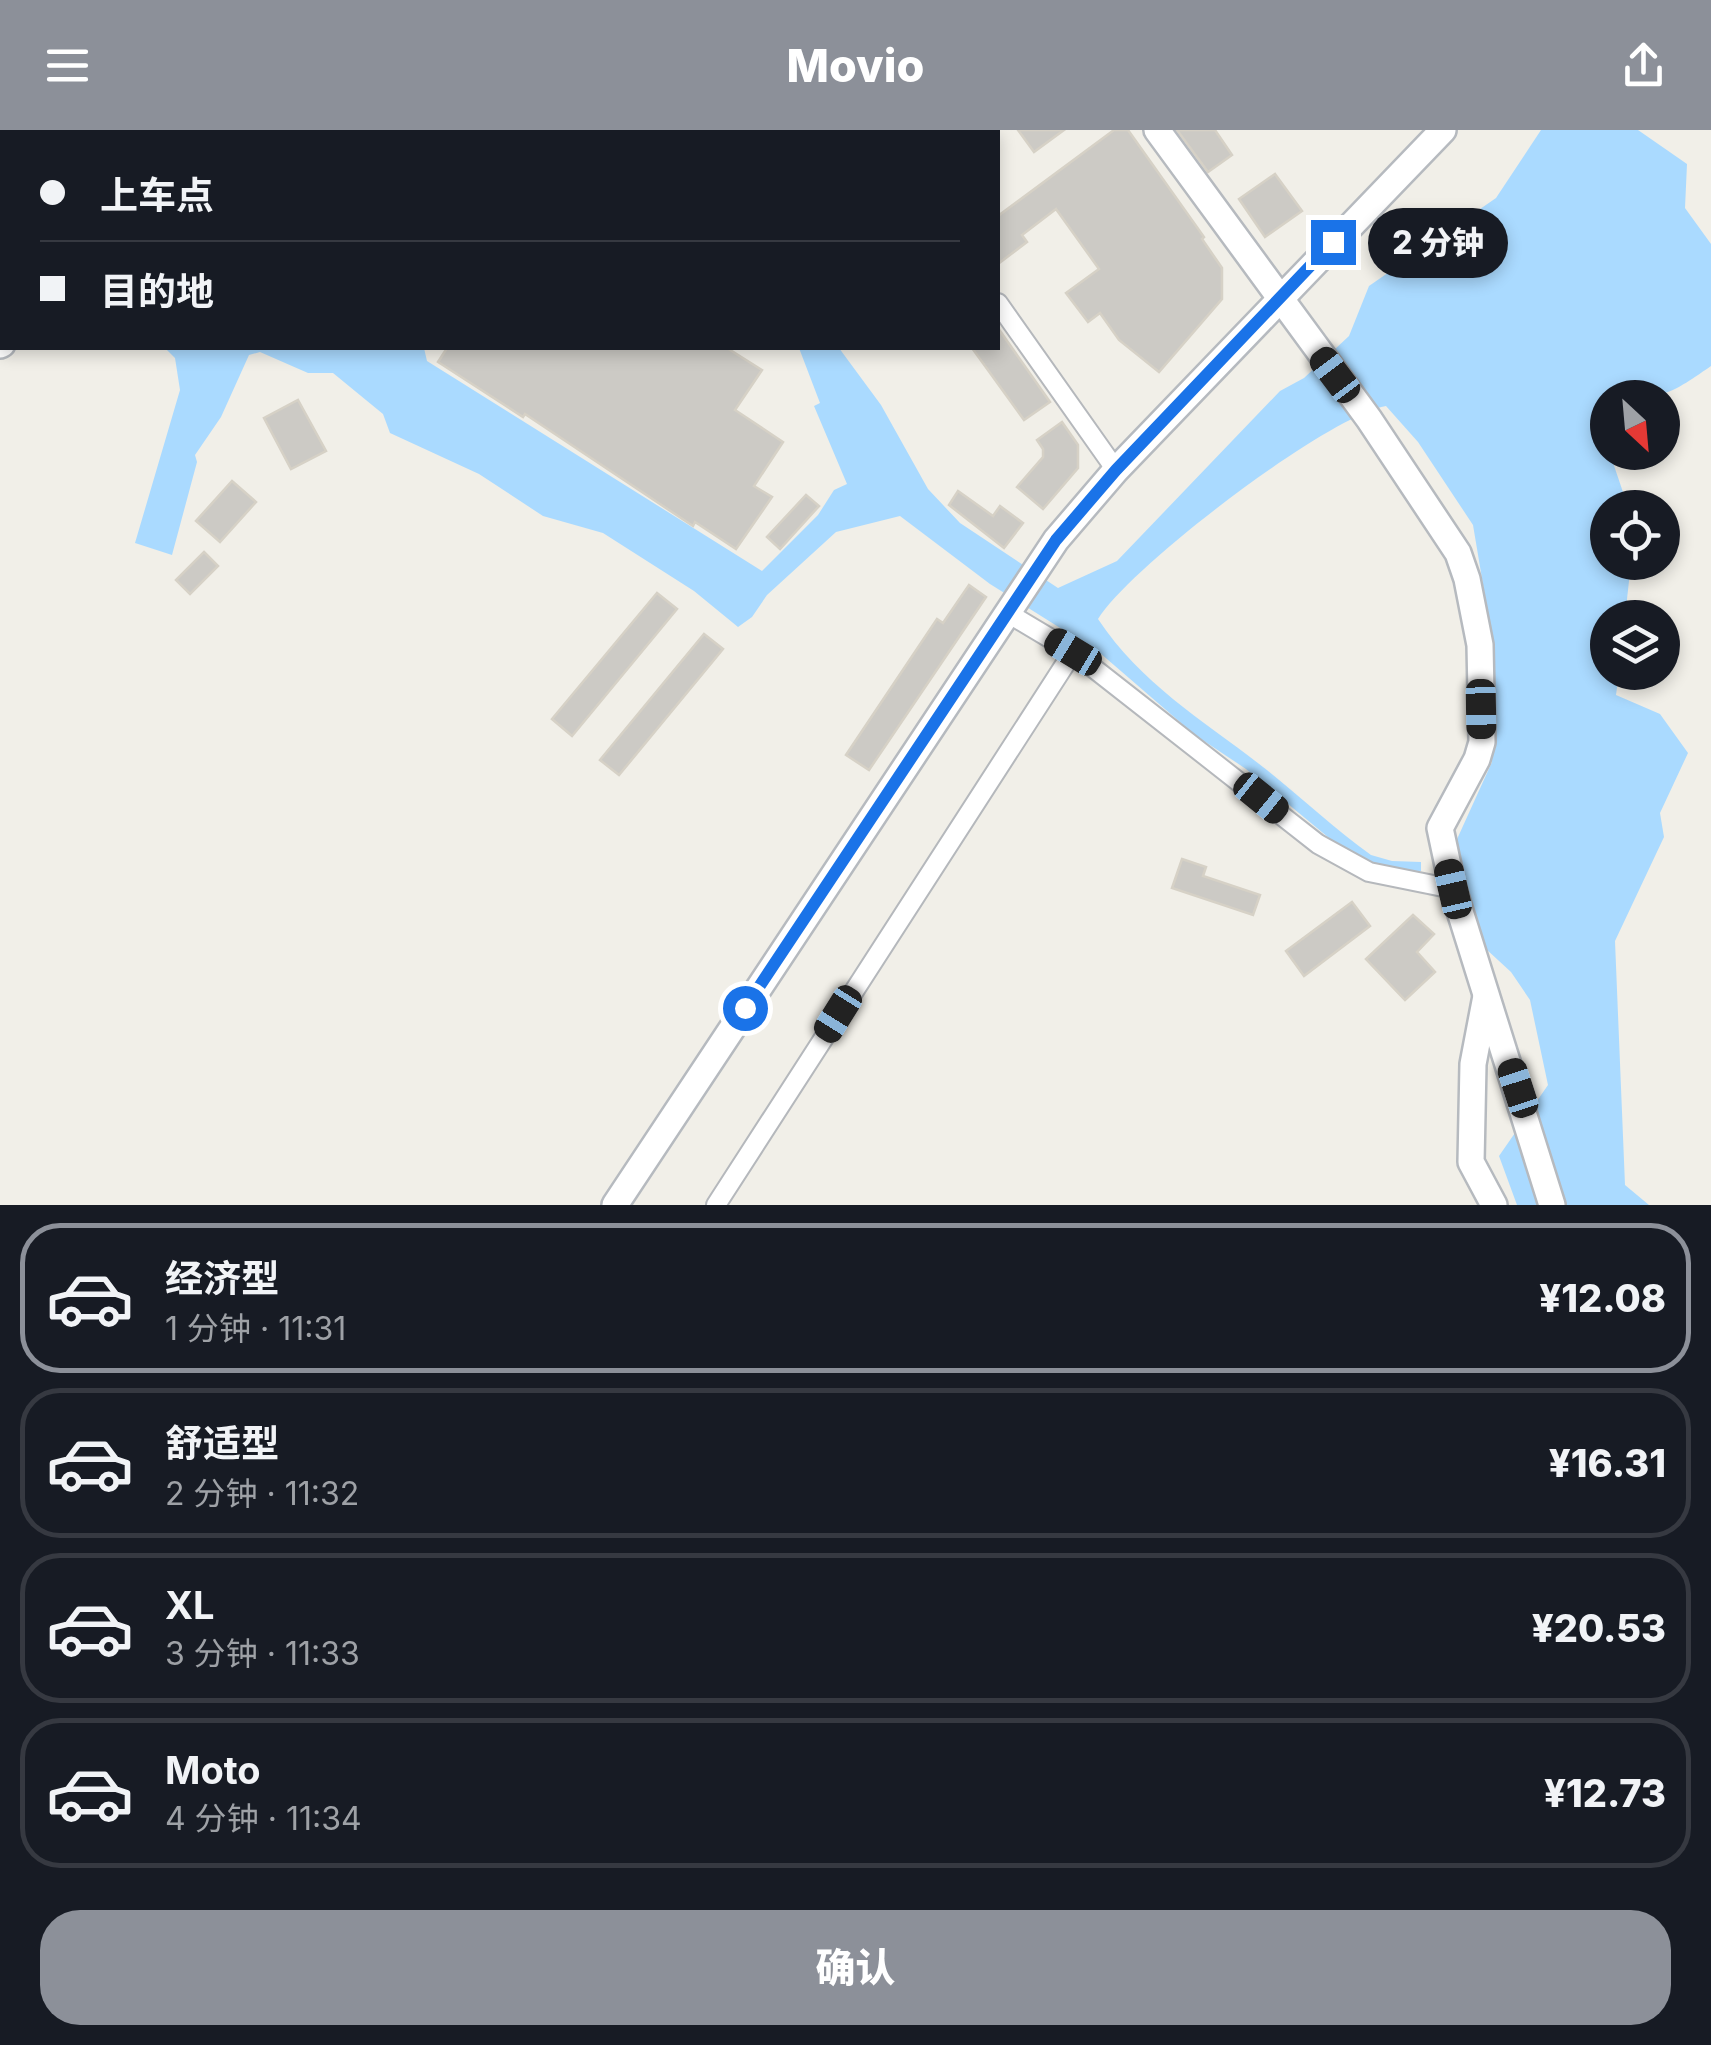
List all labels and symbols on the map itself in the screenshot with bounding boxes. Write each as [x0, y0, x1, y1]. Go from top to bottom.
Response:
callout: 2 分钟 [1368, 207, 1508, 277]
route end [1311, 220, 1356, 265]
car [1305, 342, 1365, 408]
north arrow [1590, 380, 1680, 470]
car [1040, 624, 1106, 680]
car [1465, 679, 1497, 739]
car [1228, 767, 1294, 829]
car [1432, 856, 1474, 922]
car [809, 981, 867, 1047]
route start [723, 986, 768, 1031]
car [1494, 1055, 1542, 1121]

